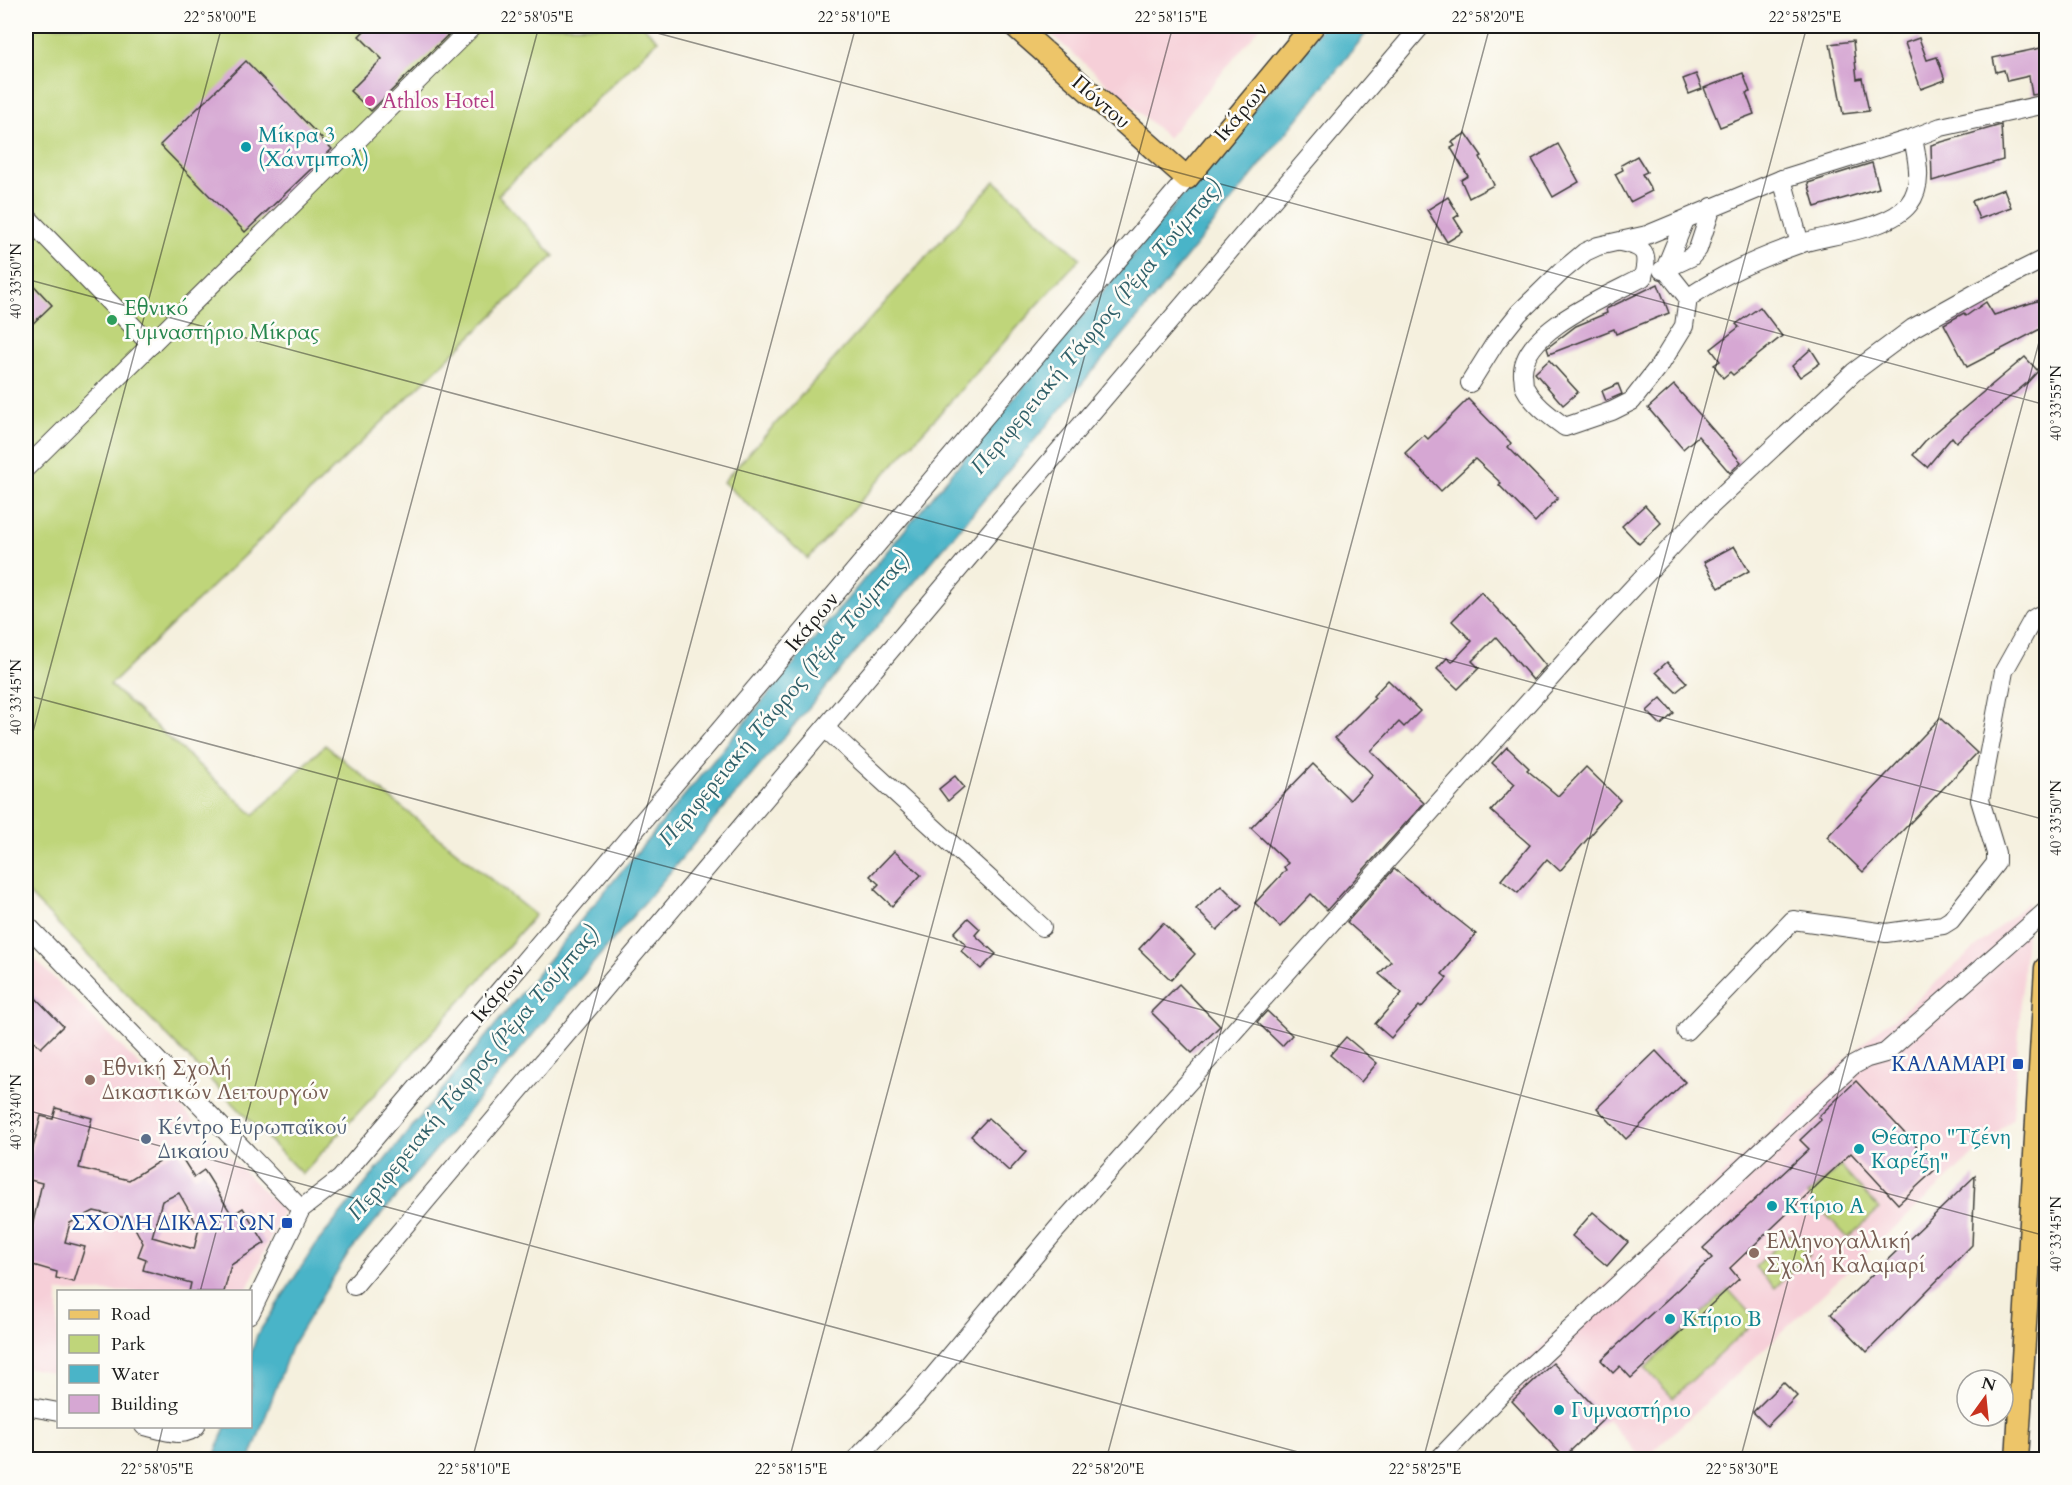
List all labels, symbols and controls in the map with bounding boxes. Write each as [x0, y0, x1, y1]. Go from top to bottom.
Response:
text: 22°58'00"E [184, 7, 256, 27]
text: 22°58'05"E [501, 7, 573, 27]
text: 22°58'10"E [818, 7, 890, 27]
text: 22°58'15"E [1135, 7, 1207, 27]
text: 22°58'20"E [1452, 7, 1524, 27]
text: 22°58'25"E [1769, 7, 1841, 27]
street label: Πόντου [1065, 68, 1137, 136]
street label: Ικάρων [1207, 76, 1275, 148]
place label: Athlos Hotel [382, 87, 495, 116]
marker: Athlos Hotel [363, 94, 377, 108]
place label: Μίκρα 3 (Χάντμπολ) [258, 121, 369, 174]
marker: Μίκρα 3 (Χάντμπολ) [239, 140, 253, 154]
water label: Περιφερειακή Τάφρος (Ρέμα Τούμπας) [963, 173, 1229, 481]
text: 40°33'50"N [6, 243, 26, 319]
place label: Εθνικό Γυμναστήριο Μίκρας [124, 294, 319, 347]
marker: Εθνικό Γυμναστήριο Μίκρας [105, 313, 119, 327]
text: 40°33'55"N [2046, 365, 2066, 441]
water label: Περιφερειακή Τάφρος (Ρέμα Τούμπας) [651, 545, 917, 853]
street label: Ικάρων [778, 586, 846, 658]
text: 40°33'45"N [6, 659, 26, 735]
text: 40°33'50"N [2046, 780, 2066, 856]
water label: Περιφερειακή Τάφρος (Ρέμα Τούμπας) [340, 919, 606, 1227]
street label: Ικάρων [464, 957, 532, 1029]
place label: ΚΑΛΑΜΑΡΙ [1891, 1050, 2006, 1079]
place label: Εθνική Σχολή Δικαστικών Λειτουργών [102, 1054, 329, 1107]
marker: ΚΑΛΑΜΑΡΙ [2011, 1057, 2025, 1071]
marker: Εθνική Σχολή Δικαστικών Λειτουργών [83, 1073, 97, 1087]
text: 40°33'40"N [6, 1074, 26, 1150]
place label: Κέντρο Ευρωπαϊκού Δικαίου [158, 1113, 347, 1166]
place label: Θέατρο "Τζένη Καρέζη" [1871, 1123, 2011, 1176]
marker: Κέντρο Ευρωπαϊκού Δικαίου [139, 1132, 153, 1146]
marker: Θέατρο "Τζένη Καρέζη" [1852, 1142, 1866, 1156]
place label: Κτίριο Α [1784, 1192, 1864, 1221]
text: 40°33'45"N [2046, 1196, 2066, 1272]
marker: Κτίριο Α [1765, 1199, 1779, 1213]
place label: ΣΧΟΛΗ ΔΙΚΑΣΤΩΝ [71, 1209, 275, 1238]
marker: ΣΧΟΛΗ ΔΙΚΑΣΤΩΝ [280, 1216, 294, 1230]
place label: Ελληνογαλλική Σχολή Καλαμαρί [1766, 1227, 1926, 1280]
marker: Ελληνογαλλική Σχολή Καλαμαρί [1747, 1246, 1761, 1260]
legend [57, 1290, 252, 1428]
text: Road [111, 1302, 151, 1327]
place label: Κτίριο Β [1682, 1305, 1762, 1334]
marker: Κτίριο Β [1663, 1312, 1677, 1326]
text: Park [111, 1332, 146, 1357]
text: Water [110, 1362, 160, 1387]
north arrow [1955, 1368, 2015, 1428]
text: N [1979, 1372, 1998, 1397]
text: Building [111, 1392, 179, 1417]
place label: Γυμναστήριο [1571, 1396, 1691, 1425]
marker: Γυμναστήριο [1552, 1403, 1566, 1417]
text: 22°58'05"E [121, 1459, 193, 1479]
text: 22°58'10"E [438, 1459, 510, 1479]
text: 22°58'15"E [755, 1459, 827, 1479]
text: 22°58'20"E [1072, 1459, 1144, 1479]
text: 22°58'25"E [1389, 1459, 1461, 1479]
text: 22°58'30"E [1706, 1459, 1778, 1479]

